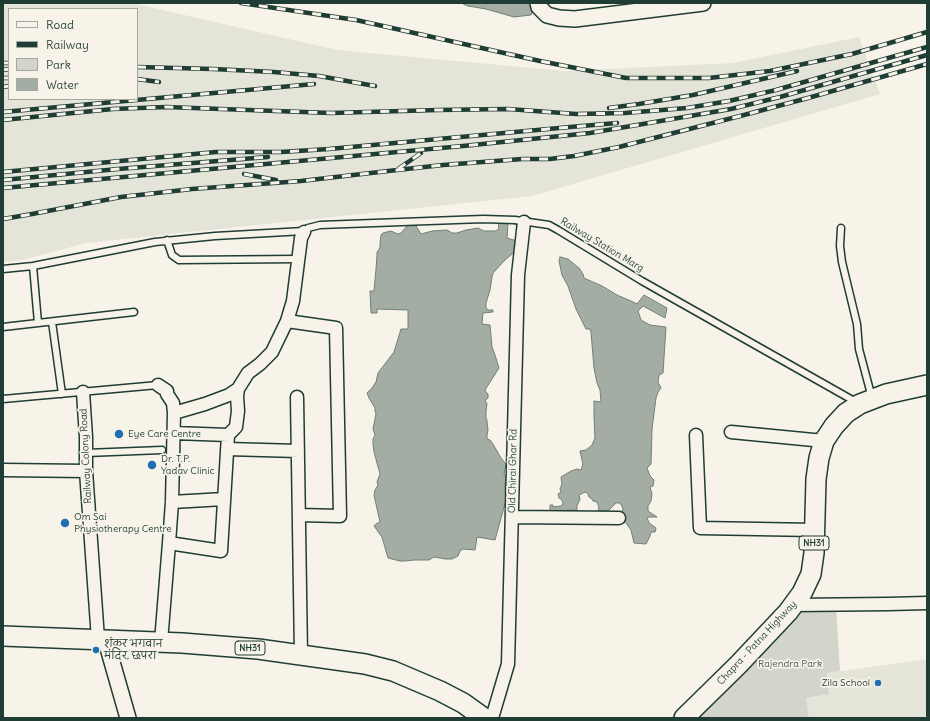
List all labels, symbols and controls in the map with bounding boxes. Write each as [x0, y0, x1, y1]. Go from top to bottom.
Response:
legend [8, 8, 138, 100]
text: Road [46, 17, 74, 32]
text: Railway [46, 37, 89, 52]
text: Park [46, 57, 71, 72]
text: Water [46, 77, 79, 92]
street label: Railway Station Marg [558, 215, 646, 275]
street label: Railway Colony Road [78, 408, 94, 504]
marker: Eye Care Centre [113, 428, 125, 440]
place label: Eye Care Centre [128, 428, 201, 440]
street label: Old Chirai Ghar Rd [506, 429, 520, 513]
place label: Dr. T.P. Yadav Clinic [161, 453, 215, 476]
marker: Dr. T.P. Yadav Clinic [146, 459, 158, 471]
place label: Om Sai Physiotherapy Centre [74, 511, 172, 534]
marker: Om Sai Physiotherapy Centre [59, 517, 71, 529]
road number: NH31 [799, 536, 829, 550]
street label: Chapra - Patna Highway [715, 598, 799, 688]
place label: शंकर भगवान मंदिर, छपरा [104, 638, 162, 662]
road number: NH31 [235, 641, 265, 655]
marker: शंकर भगवान मंदिर, छपरा [91, 645, 101, 655]
park label: Rajendra Park [758, 658, 822, 670]
place label: Zila School [822, 677, 870, 689]
marker: Zila School [873, 678, 883, 688]

